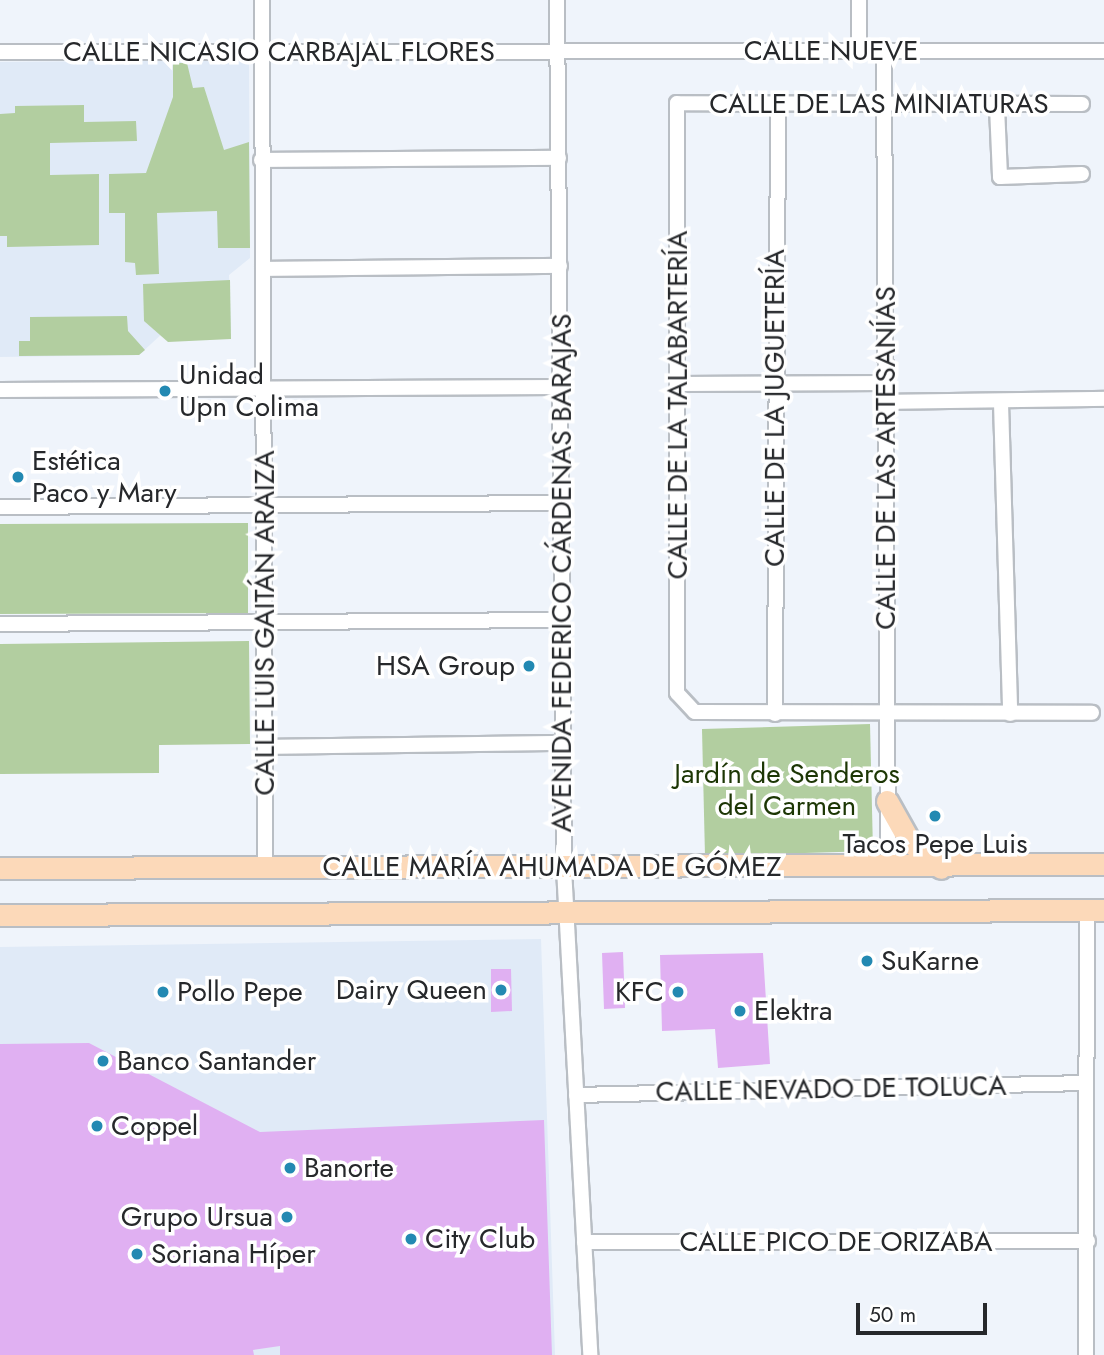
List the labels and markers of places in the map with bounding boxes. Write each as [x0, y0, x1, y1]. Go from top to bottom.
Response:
place label: Unidad Upn Colima [179, 358, 319, 424]
marker: Unidad Upn Colima [157, 383, 173, 399]
place label: Estética Paco y Mary [32, 444, 177, 510]
marker: Estética Paco y Mary [10, 469, 26, 485]
place label: HSA Group [376, 649, 515, 683]
marker: HSA Group [521, 658, 537, 674]
marker: Tacos Pepe Luis [927, 808, 943, 824]
place label: Tacos Pepe Luis [842, 827, 1028, 861]
place label: SuKarne [881, 944, 979, 978]
marker: SuKarne [859, 953, 875, 969]
place label: Dairy Queen [336, 973, 487, 1007]
place label: Pollo Pepe [177, 975, 303, 1009]
place label: KFC [615, 975, 664, 1009]
marker: Dairy Queen [493, 982, 509, 998]
marker: Pollo Pepe [155, 984, 171, 1000]
marker: KFC [670, 984, 686, 1000]
place label: Elektra [754, 994, 832, 1028]
marker: Elektra [732, 1003, 748, 1019]
place label: Banco Santander [117, 1044, 316, 1078]
marker: Banco Santander [95, 1053, 111, 1069]
place label: Coppel [111, 1109, 198, 1143]
marker: Coppel [89, 1118, 105, 1134]
place label: Banorte [304, 1151, 394, 1185]
marker: Banorte [282, 1160, 298, 1176]
place label: Grupo Ursua [121, 1200, 273, 1234]
marker: Grupo Ursua [279, 1209, 295, 1225]
place label: City Club [425, 1222, 535, 1256]
marker: City Club [403, 1231, 419, 1247]
place label: Soriana Híper [151, 1237, 316, 1271]
marker: Soriana Híper [129, 1246, 145, 1262]

